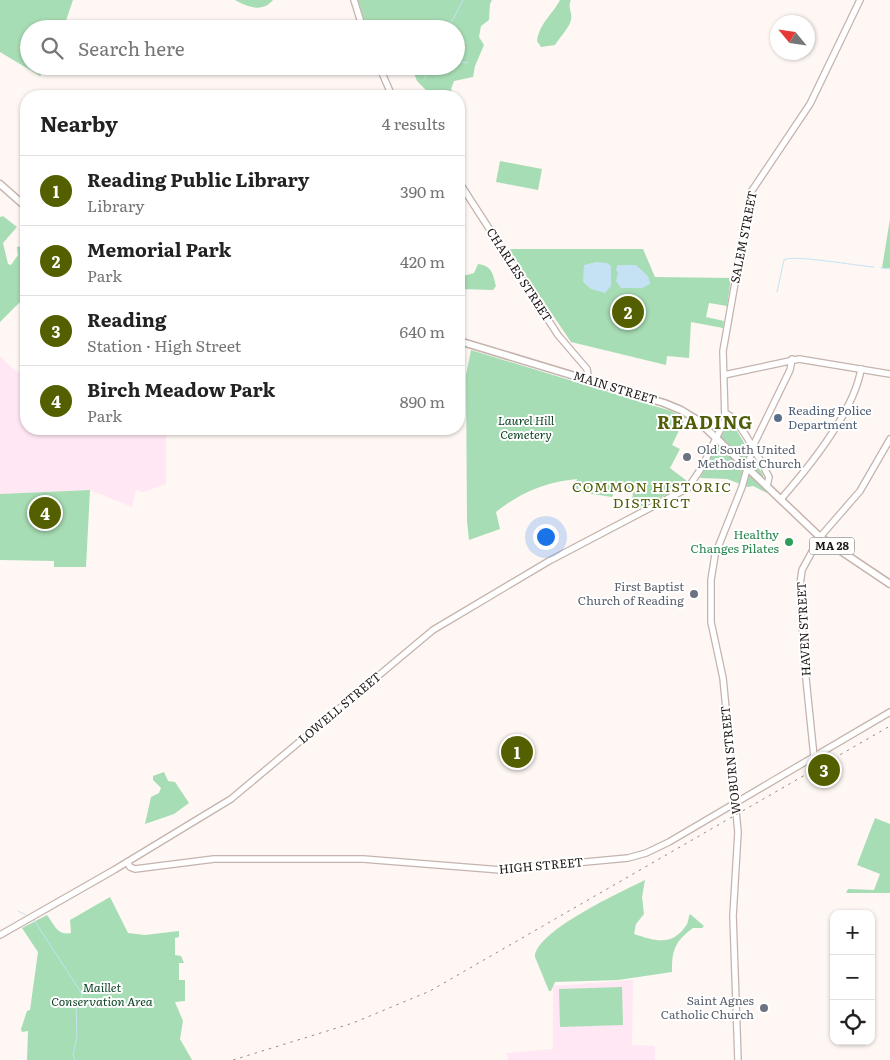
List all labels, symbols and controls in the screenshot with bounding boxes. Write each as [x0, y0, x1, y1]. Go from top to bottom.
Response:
north arrow [770, 15, 815, 60]
search box [20, 20, 465, 75]
icon: search [38, 34, 66, 62]
text: Search here [78, 34, 185, 62]
text: Nearby [40, 107, 118, 138]
text: 4 results [382, 111, 445, 135]
text: Reading Public Library [87, 165, 309, 193]
text: 1 [53, 179, 59, 203]
text: 390 m [400, 179, 445, 203]
street label: SALEM STREET [725, 189, 761, 285]
text: Library [87, 193, 145, 217]
street label: CHARLES STREET [483, 224, 557, 325]
text: Memorial Park [87, 235, 231, 263]
text: 2 [52, 249, 60, 273]
text: 420 m [400, 249, 445, 273]
text: Park [87, 263, 122, 287]
pin: 2 [612, 293, 644, 331]
text: Reading [87, 305, 167, 333]
text: 3 [52, 319, 60, 343]
text: 640 m [400, 319, 445, 343]
text: Station · High Street [87, 333, 241, 357]
street label: MAIN STREET [571, 366, 659, 408]
text: Birch Meadow Park [87, 375, 275, 403]
text: 4 [51, 389, 61, 413]
text: 890 m [400, 389, 445, 413]
place label: Reading Police Department [788, 401, 872, 433]
text: Park [87, 403, 122, 427]
district label: READING [657, 408, 753, 435]
park label: Laurel Hill Cemetery [498, 411, 555, 443]
marker: Reading Police Department [772, 412, 784, 424]
place label: Old South United Methodist Church [697, 440, 801, 472]
marker: Old South United Methodist Church [681, 451, 693, 463]
district label: COMMON HISTORIC DISTRICT [572, 476, 732, 512]
pin: 4 [29, 494, 61, 532]
your location [533, 524, 559, 550]
place label: Healthy Changes Pilates [691, 525, 780, 557]
marker: Healthy Changes Pilates [783, 536, 795, 548]
road number: MA 28 [810, 538, 854, 554]
place label: First Baptist Church of Reading [578, 577, 684, 609]
street label: HAVEN STREET [792, 581, 814, 677]
marker: First Baptist Church of Reading [688, 588, 700, 600]
street label: LOWELL STREET [294, 667, 385, 747]
street label: WOBURN STREET [715, 705, 745, 815]
pin: 1 [501, 733, 533, 771]
pin: 3 [808, 751, 840, 789]
street label: HIGH STREET [498, 852, 584, 878]
map controls [830, 910, 875, 1045]
button: + [830, 910, 875, 955]
button: − [830, 955, 875, 1000]
park label: Maillet Conservation Area [51, 978, 153, 1010]
place label: Saint Agnes Catholic Church [661, 991, 755, 1023]
button: locate [830, 1000, 875, 1045]
marker: Saint Agnes Catholic Church [758, 1002, 770, 1014]

